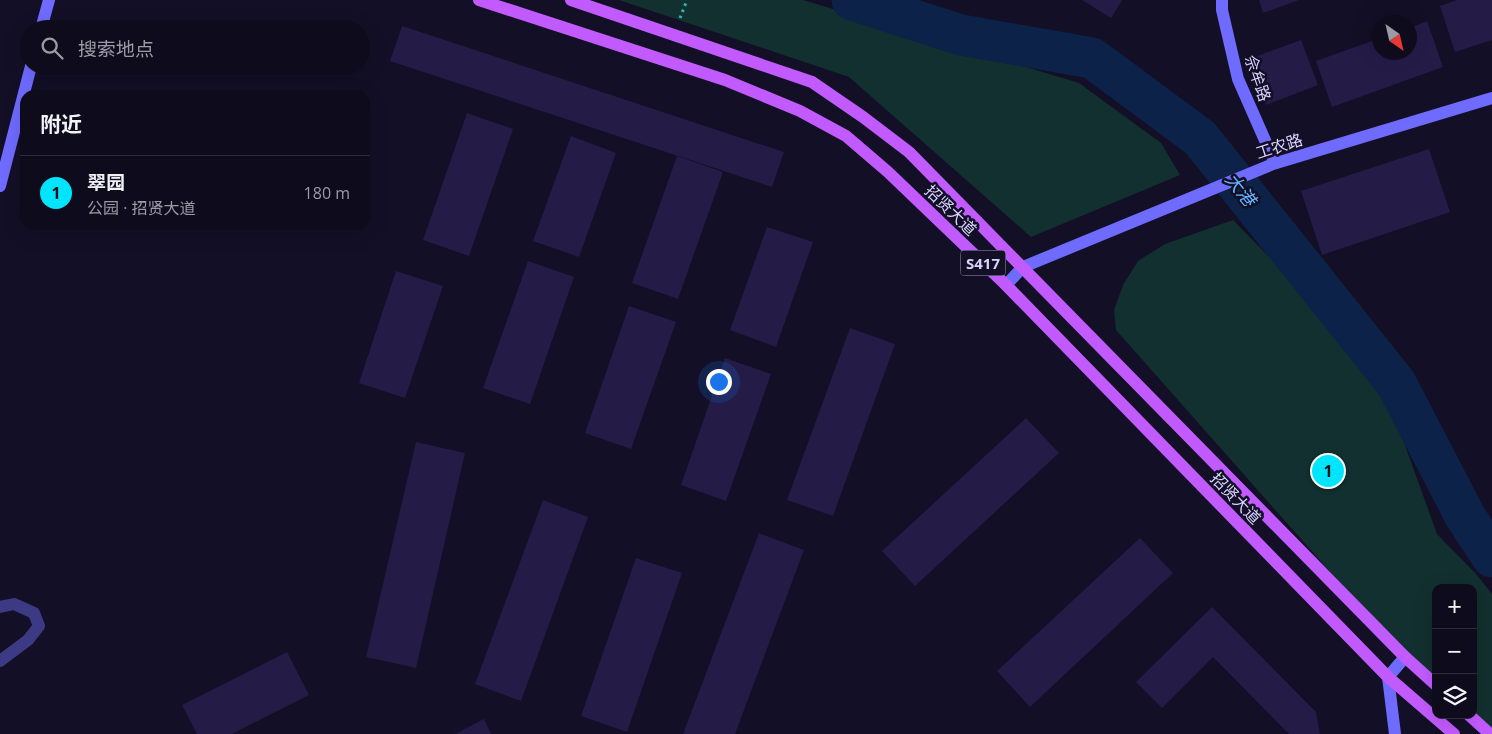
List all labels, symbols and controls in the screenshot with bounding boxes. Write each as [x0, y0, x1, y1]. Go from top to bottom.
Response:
north arrow [1372, 15, 1417, 60]
search box [20, 20, 370, 75]
icon: search [38, 34, 66, 62]
text: 搜索地点 [78, 36, 154, 62]
street label: 佘牟路 [1240, 52, 1276, 104]
text: 附近 [40, 110, 82, 138]
street label: 工农路 [1253, 128, 1305, 164]
water label: 大港 [1220, 167, 1264, 213]
text: 翠园 [87, 169, 125, 195]
street label: 招贤大道 [920, 180, 982, 240]
text: 1 [51, 182, 61, 204]
text: 180 m [304, 182, 350, 204]
text: 公园 · 招贤大道 [87, 197, 196, 219]
road number: S417 [960, 250, 1006, 276]
your location [706, 369, 732, 395]
pin: 1 [1312, 452, 1344, 490]
street label: 招贤大道 [1206, 467, 1266, 529]
map controls [1432, 584, 1477, 719]
button: + [1432, 584, 1477, 629]
button: − [1432, 629, 1477, 674]
button: layers [1432, 674, 1477, 719]

